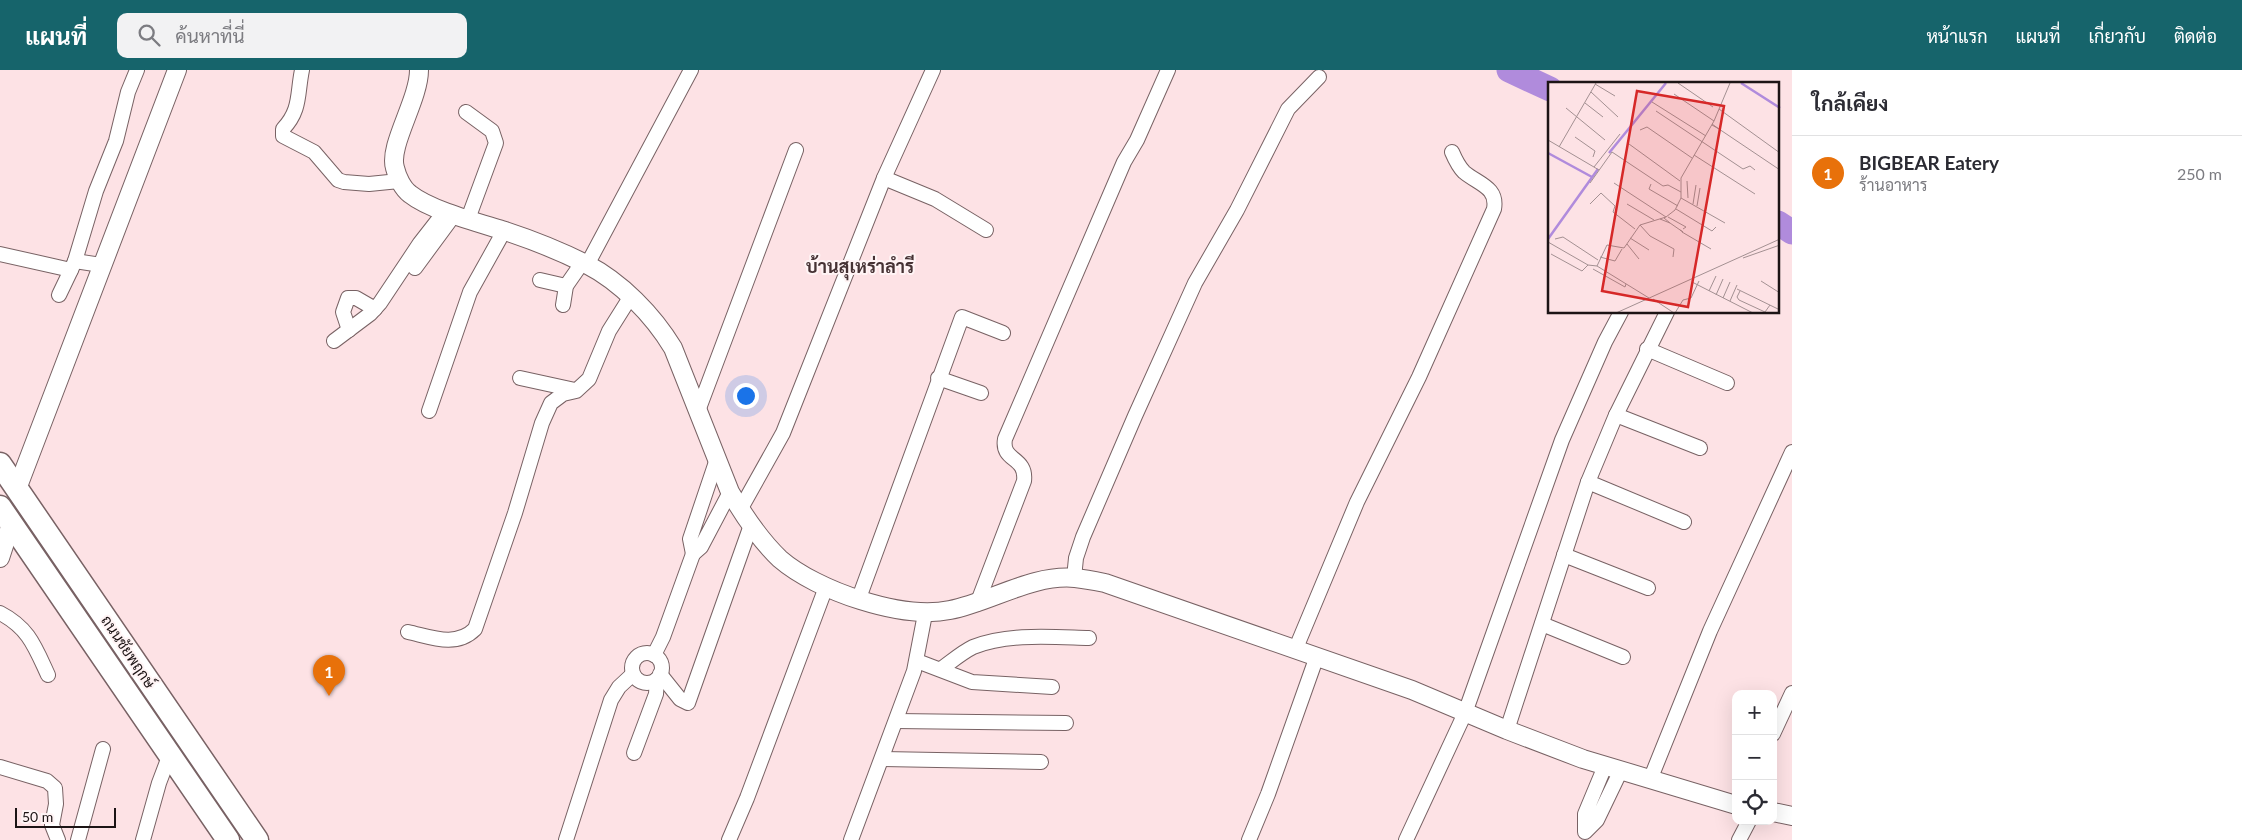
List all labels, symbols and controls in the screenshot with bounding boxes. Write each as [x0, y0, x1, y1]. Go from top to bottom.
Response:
search box [117, 13, 467, 58]
text: แผนที่ [25, 21, 87, 50]
icon: search [135, 21, 163, 49]
text: ค้นหาที่นี่ [175, 24, 245, 47]
text: หน้าแรก [1926, 25, 1988, 47]
text: แผนที่ [2016, 25, 2060, 47]
text: เกี่ยวกับ [2088, 25, 2146, 47]
text: ติดต่อ [2174, 25, 2217, 47]
inset map [1548, 82, 1780, 314]
text: ใกล้เคียง [1812, 90, 1888, 115]
text: BIGBEAR Eatery [1859, 151, 1999, 174]
text: 1 [1823, 164, 1833, 183]
text: 250 m [2177, 164, 2222, 183]
text: ร้านอาหาร [1859, 175, 1928, 194]
district label: บ้านสุเหร่าลำรี [806, 254, 914, 281]
your location [733, 383, 759, 409]
street label: ถนนชัยพฤกษ์ [97, 612, 160, 692]
pin: 1 [313, 655, 345, 696]
map controls [1732, 690, 1777, 825]
button: + [1732, 690, 1777, 735]
button: − [1732, 735, 1777, 780]
button: locate [1732, 780, 1777, 825]
scale bar [15, 805, 116, 828]
text: 50 m [22, 808, 53, 825]

